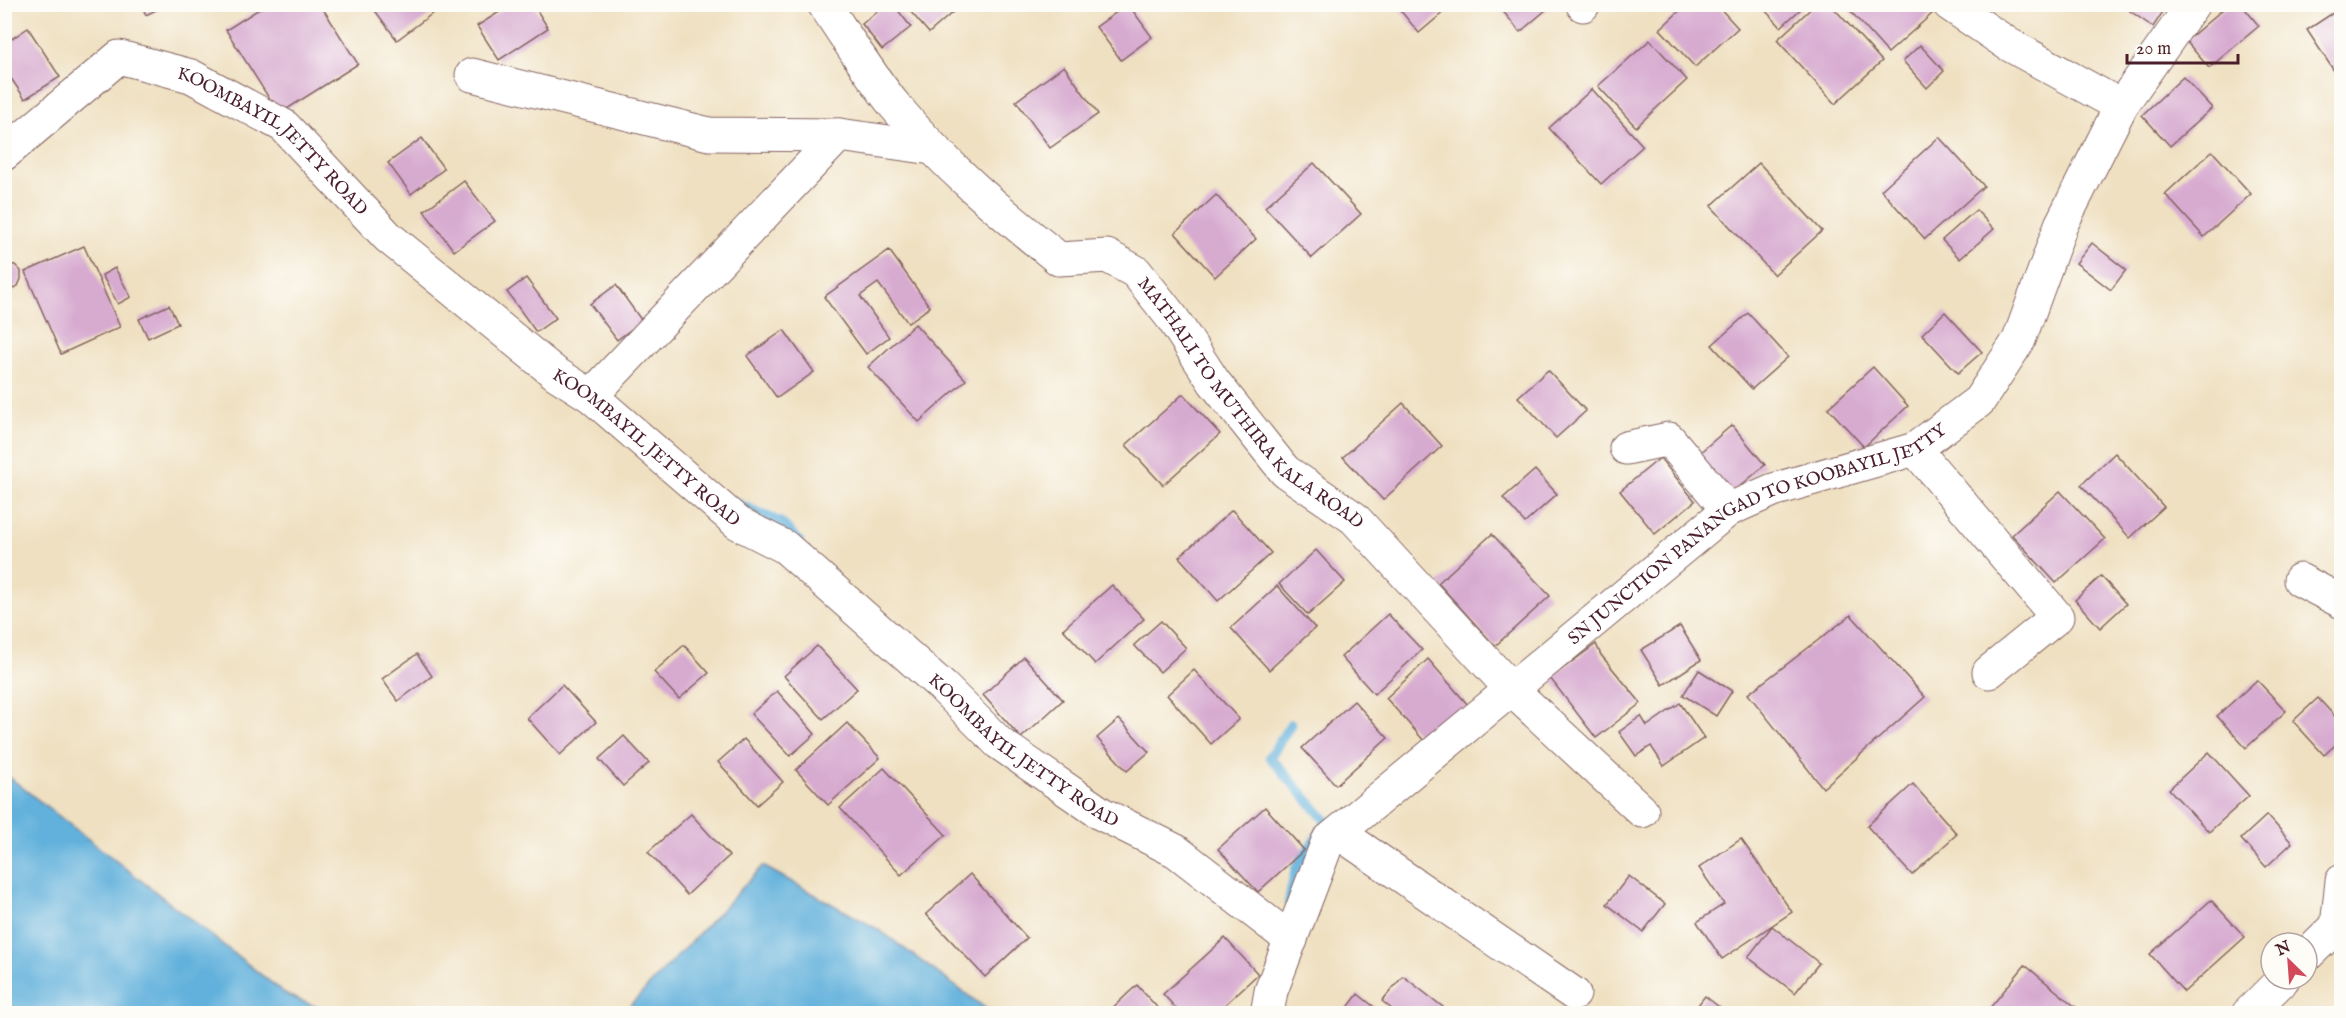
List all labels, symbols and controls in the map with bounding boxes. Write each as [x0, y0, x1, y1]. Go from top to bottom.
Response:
scale bar [2127, 27, 2238, 65]
text: 20 m [2136, 38, 2171, 61]
street label: KOOMBAYIL JETTY ROAD [175, 63, 372, 221]
street label: MATHALI TO MUTHIRA KALA ROAD [1132, 273, 1368, 534]
street label: KOOMBAYIL JETTY ROAD [547, 364, 744, 533]
street label: SN JUNCTION PANANGAD TO KOOBAYIL JETTY [1564, 419, 1952, 651]
street label: KOOMBAYIL JETTY ROAD [923, 669, 1122, 833]
north arrow [2259, 931, 2319, 991]
text: N [2272, 937, 2294, 962]

